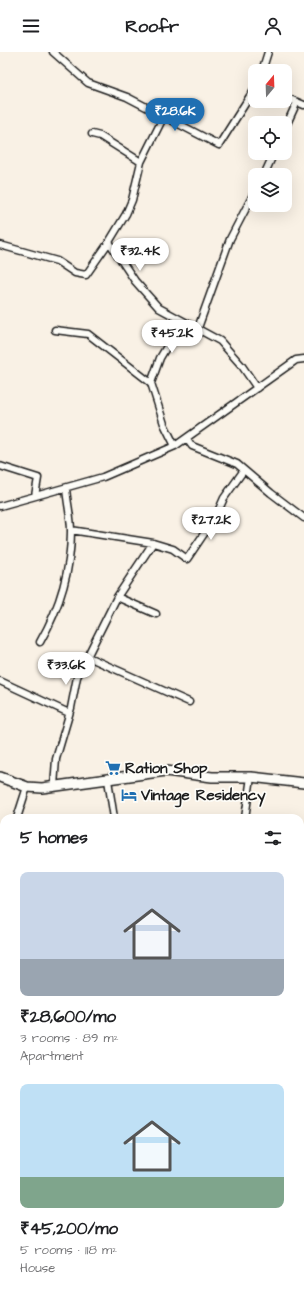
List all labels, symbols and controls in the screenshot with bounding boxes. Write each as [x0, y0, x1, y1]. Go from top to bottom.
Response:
text: Roofr [125, 14, 179, 39]
icon: menu [20, 15, 42, 37]
icon: person [262, 15, 284, 37]
north arrow [248, 64, 292, 108]
map controls [248, 64, 292, 212]
pin: ₹28.6K [142, 98, 208, 132]
text: ₹28.6K [154, 102, 196, 120]
button: locate [248, 116, 292, 160]
button: layers [248, 168, 292, 212]
pin: ₹32.4K [107, 238, 173, 272]
text: ₹32.4K [120, 242, 160, 260]
pin: ₹45.2K [139, 320, 205, 354]
text: ₹45.2K [151, 324, 193, 342]
pin: ₹27.2K [178, 507, 244, 541]
text: ₹27.2K [191, 511, 231, 529]
pin: ₹33.6K [33, 652, 99, 686]
text: ₹33.6K [47, 656, 85, 674]
place label: Ration Shop [125, 758, 208, 779]
supermarket icon: Ration Shop [104, 759, 122, 777]
place label: Vintage Residency [140, 785, 266, 808]
hotel icon: Vintage Residency [120, 786, 138, 804]
text: 5 homes [20, 826, 88, 850]
icon: filters [262, 827, 284, 849]
icon: home [116, 898, 188, 970]
text: ₹28,600/mo [20, 1005, 116, 1029]
text: 3 rooms · 89 m² [20, 1029, 119, 1047]
text: Apartment [20, 1047, 84, 1065]
icon: home [116, 1110, 188, 1182]
text: ₹45,200/mo [20, 1217, 118, 1241]
text: 5 rooms · 118 m² [20, 1241, 117, 1259]
text: House [20, 1259, 55, 1277]

